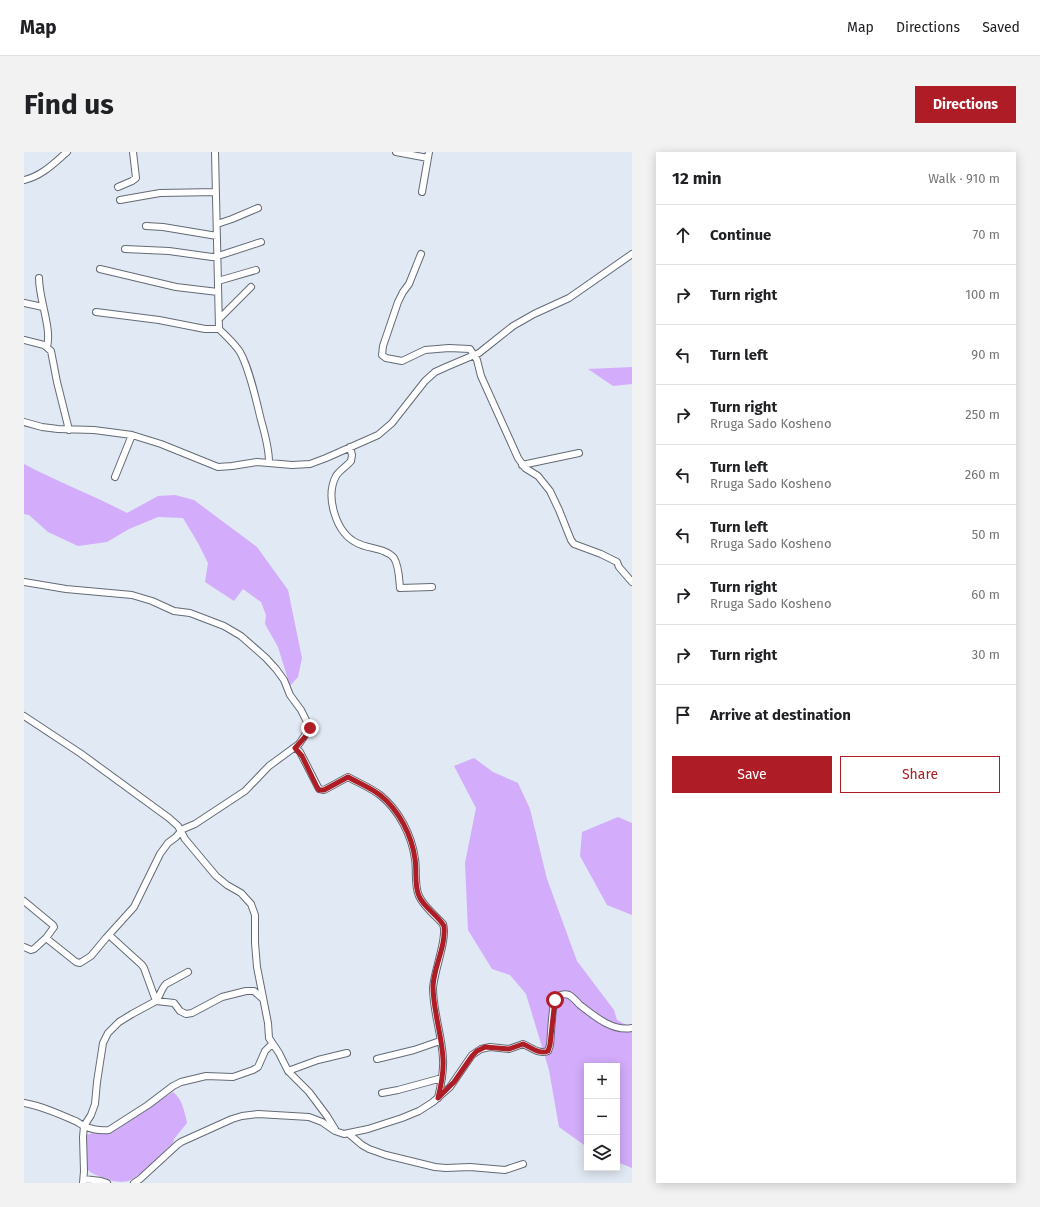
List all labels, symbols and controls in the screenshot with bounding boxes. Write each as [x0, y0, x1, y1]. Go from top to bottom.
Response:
text: Map [20, 16, 57, 39]
text: Map [847, 19, 874, 36]
text: Directions [896, 19, 960, 36]
text: Saved [982, 19, 1020, 36]
button: Directions [915, 86, 1016, 123]
text: Find us [24, 88, 114, 121]
text: 12 min [672, 168, 722, 189]
text: Walk · 910 m [928, 171, 1000, 186]
icon: ahead [672, 224, 694, 246]
text: Continue [710, 226, 771, 244]
text: 70 m [973, 227, 1000, 242]
icon: right [672, 284, 694, 306]
text: Turn right [710, 286, 777, 304]
text: 100 m [965, 287, 1000, 302]
icon: left [672, 344, 694, 366]
text: Turn left [710, 346, 768, 364]
text: 90 m [971, 347, 1000, 362]
text: Turn right [710, 398, 777, 416]
icon: right [672, 404, 694, 426]
text: 250 m [965, 407, 1000, 422]
text: Rruga Sado Kosheno [710, 416, 832, 431]
text: Turn left [710, 458, 768, 476]
icon: left [672, 464, 694, 486]
text: 260 m [965, 467, 1000, 482]
text: Rruga Sado Kosheno [710, 476, 832, 491]
text: Turn left [710, 518, 768, 536]
icon: left [672, 524, 694, 546]
text: 50 m [972, 527, 1000, 542]
text: Rruga Sado Kosheno [710, 536, 832, 551]
text: Turn right [710, 578, 777, 596]
icon: right [672, 584, 694, 606]
text: 60 m [971, 587, 1000, 602]
text: Rruga Sado Kosheno [710, 596, 832, 611]
icon: right [672, 644, 694, 666]
text: Turn right [710, 646, 777, 664]
text: 30 m [972, 647, 1000, 662]
icon: arrive [672, 704, 694, 726]
text: Arrive at destination [710, 706, 851, 724]
route end [301, 719, 319, 737]
button: Save [672, 756, 832, 793]
button: Share [840, 756, 1000, 793]
route start [546, 991, 564, 1009]
map controls [584, 1063, 620, 1171]
button: + [584, 1063, 620, 1099]
button: − [584, 1099, 620, 1135]
button: layers [584, 1135, 620, 1171]

